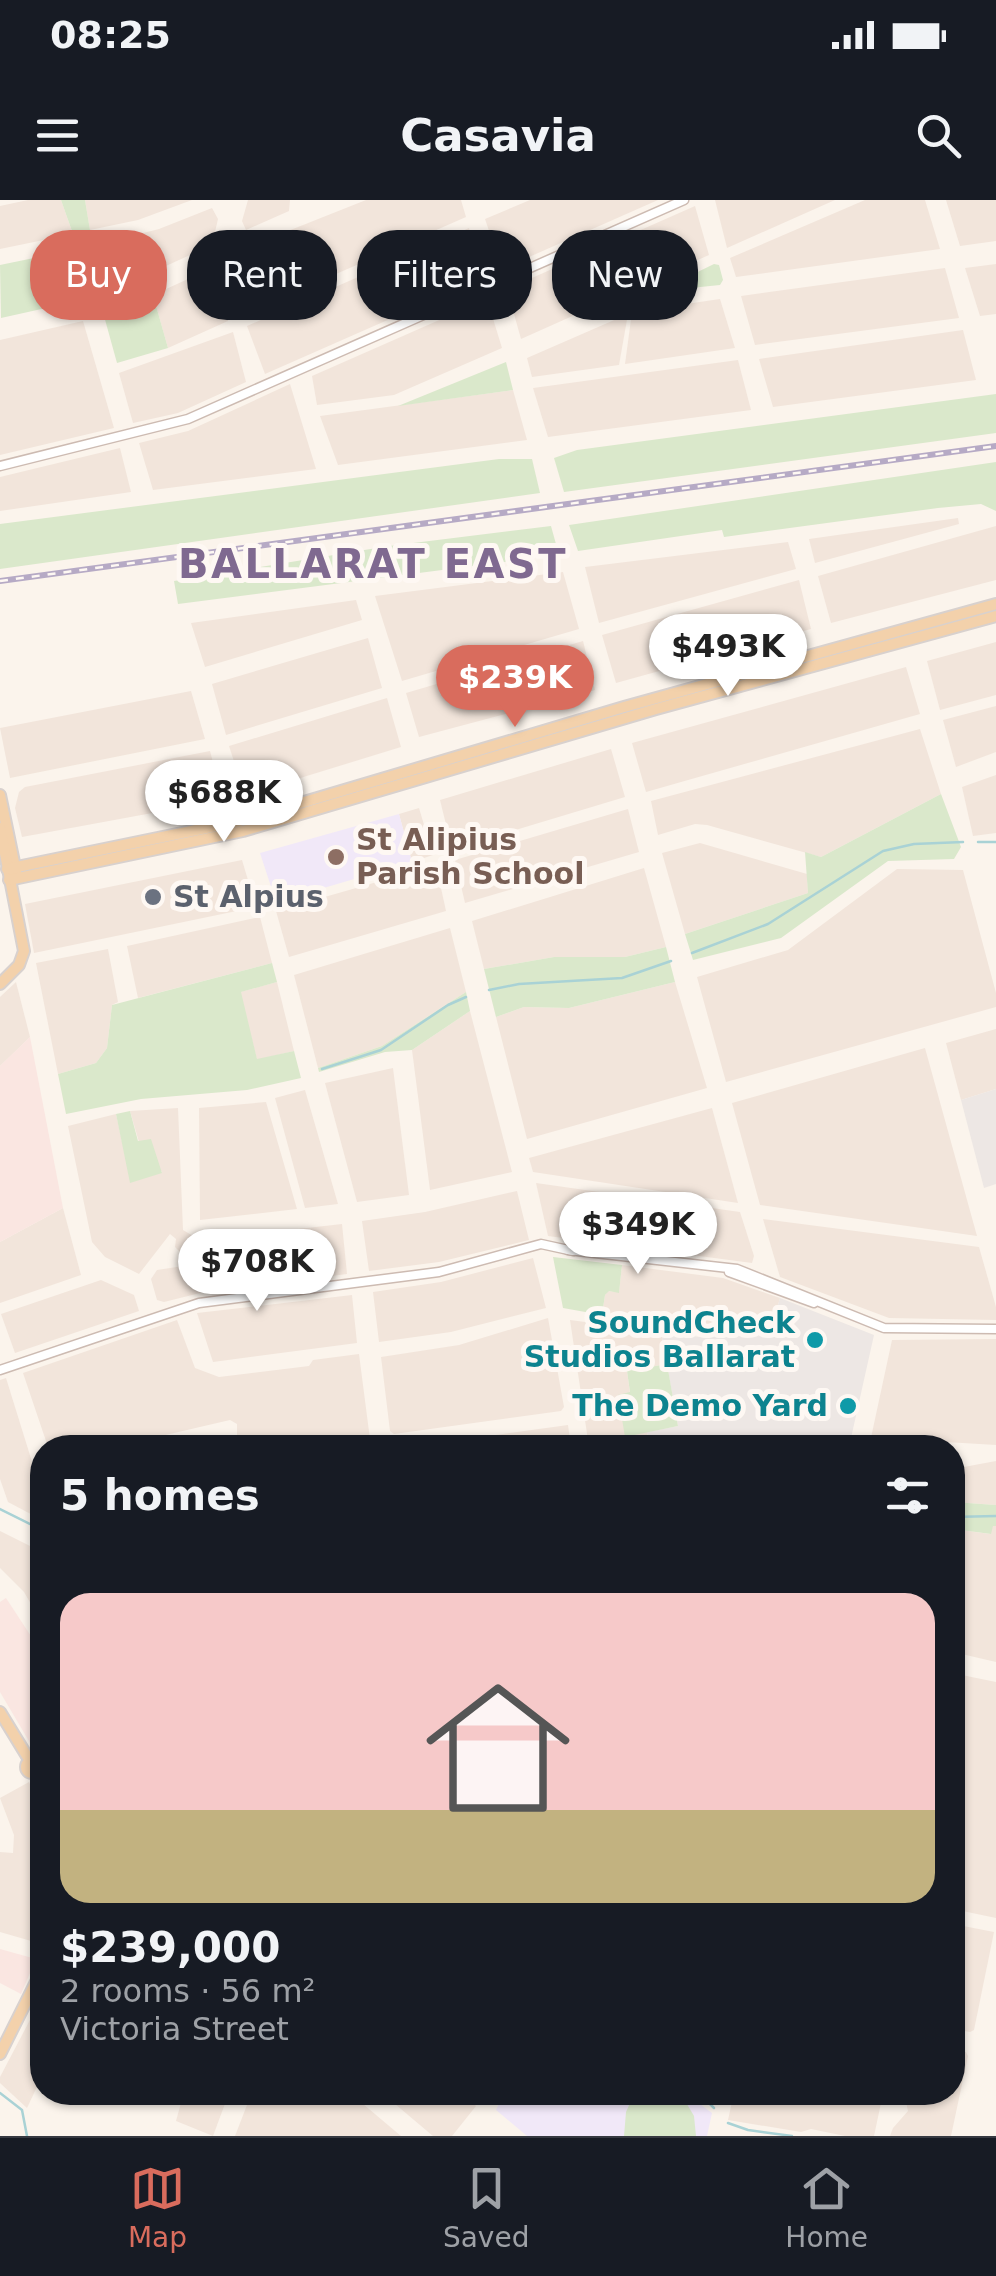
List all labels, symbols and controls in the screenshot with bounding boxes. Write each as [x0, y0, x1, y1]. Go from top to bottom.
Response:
text: 08:25 [50, 13, 171, 57]
icon: menu [30, 108, 85, 163]
icon: search [911, 108, 966, 163]
text: Casavia [400, 109, 596, 162]
chip: Buy [30, 230, 167, 320]
chip: Rent [187, 230, 337, 320]
chip: Filters [357, 230, 532, 320]
chip: New [552, 230, 698, 320]
district label: BALLARAT EAST [178, 541, 568, 587]
pin: $493K [658, 614, 798, 699]
text: $493K [671, 627, 785, 665]
pin: $239K [445, 645, 585, 730]
text: $239K [458, 658, 572, 696]
pin: $688K [154, 760, 294, 845]
text: $688K [167, 773, 281, 811]
place label: St Alipius Parish School [356, 822, 584, 891]
marker: St Alipius Parish School [325, 846, 347, 868]
place label: St Alpius [173, 879, 324, 914]
marker: St Alpius [142, 886, 164, 908]
pin: $349K [568, 1192, 708, 1277]
text: $349K [581, 1205, 695, 1243]
pin: $708K [187, 1229, 327, 1314]
text: $708K [200, 1242, 314, 1280]
place label: SoundCheck Studios Ballarat [524, 1305, 796, 1374]
marker: SoundCheck Studios Ballarat [804, 1329, 826, 1351]
place label: The Demo Yard [572, 1388, 828, 1423]
marker: The Demo Yard [837, 1395, 859, 1417]
icon: filters [880, 1468, 935, 1523]
text: 5 homes [60, 1471, 260, 1520]
icon: home [408, 1658, 588, 1838]
text: $239,000 [60, 1923, 281, 1972]
text: 2 rooms · 56 m² [60, 1972, 315, 2010]
text: Victoria Street [60, 2010, 289, 2048]
tab: Map [128, 2161, 187, 2254]
tab: Saved [443, 2161, 529, 2254]
tab: Home [785, 2161, 868, 2254]

